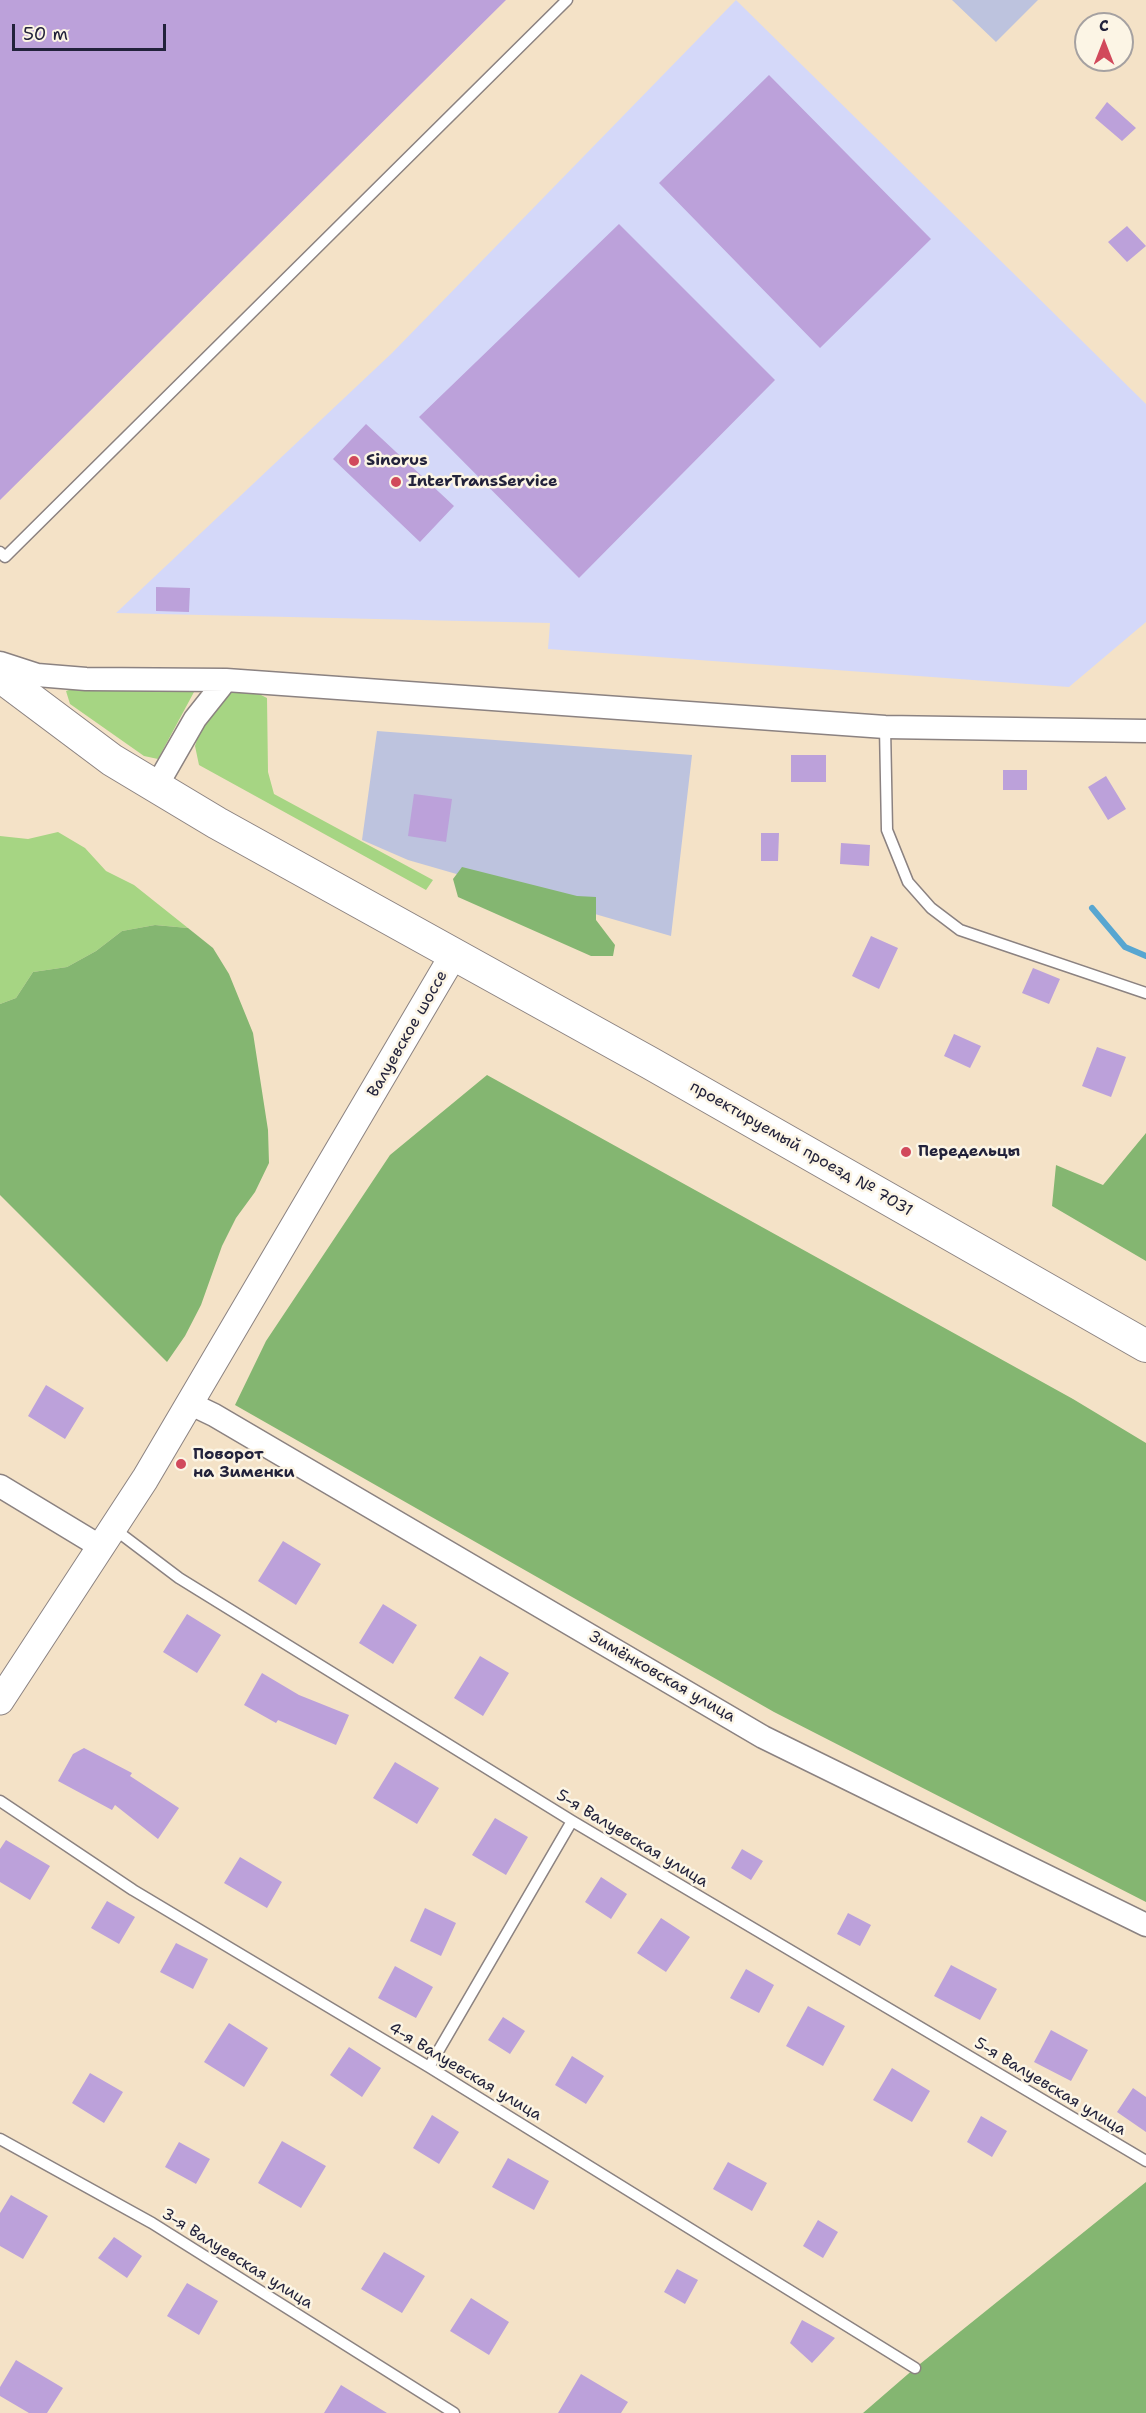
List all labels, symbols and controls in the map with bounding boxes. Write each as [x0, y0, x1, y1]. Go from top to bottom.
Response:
scale bar [15, 12, 170, 50]
north arrow [1074, 12, 1134, 72]
text: С [1099, 15, 1109, 36]
text: 50 m [23, 22, 68, 46]
place label: Sinorus [366, 451, 428, 471]
marker: Sinorus [347, 454, 361, 468]
place label: InterTransService [408, 472, 558, 492]
marker: InterTransService [389, 475, 403, 489]
street label: Валуевское шоссе [364, 967, 452, 1101]
street label: проектируемый проезд № 7031 [686, 1077, 916, 1221]
place label: Передельцы [918, 1142, 1020, 1162]
marker: Передельцы [899, 1145, 913, 1159]
place label: Поворот на Зименки [193, 1445, 295, 1483]
marker: Поворот на Зименки [174, 1457, 188, 1471]
street label: Зимёнковская улица [585, 1627, 739, 1727]
street label: 5-я Валуевская улица [553, 1786, 711, 1892]
street label: 4-я Валуевская улица [385, 2019, 545, 2125]
street label: 5-я Валуевская улица [971, 2034, 1129, 2140]
street label: 3-я Валуевская улица [158, 2205, 316, 2313]

